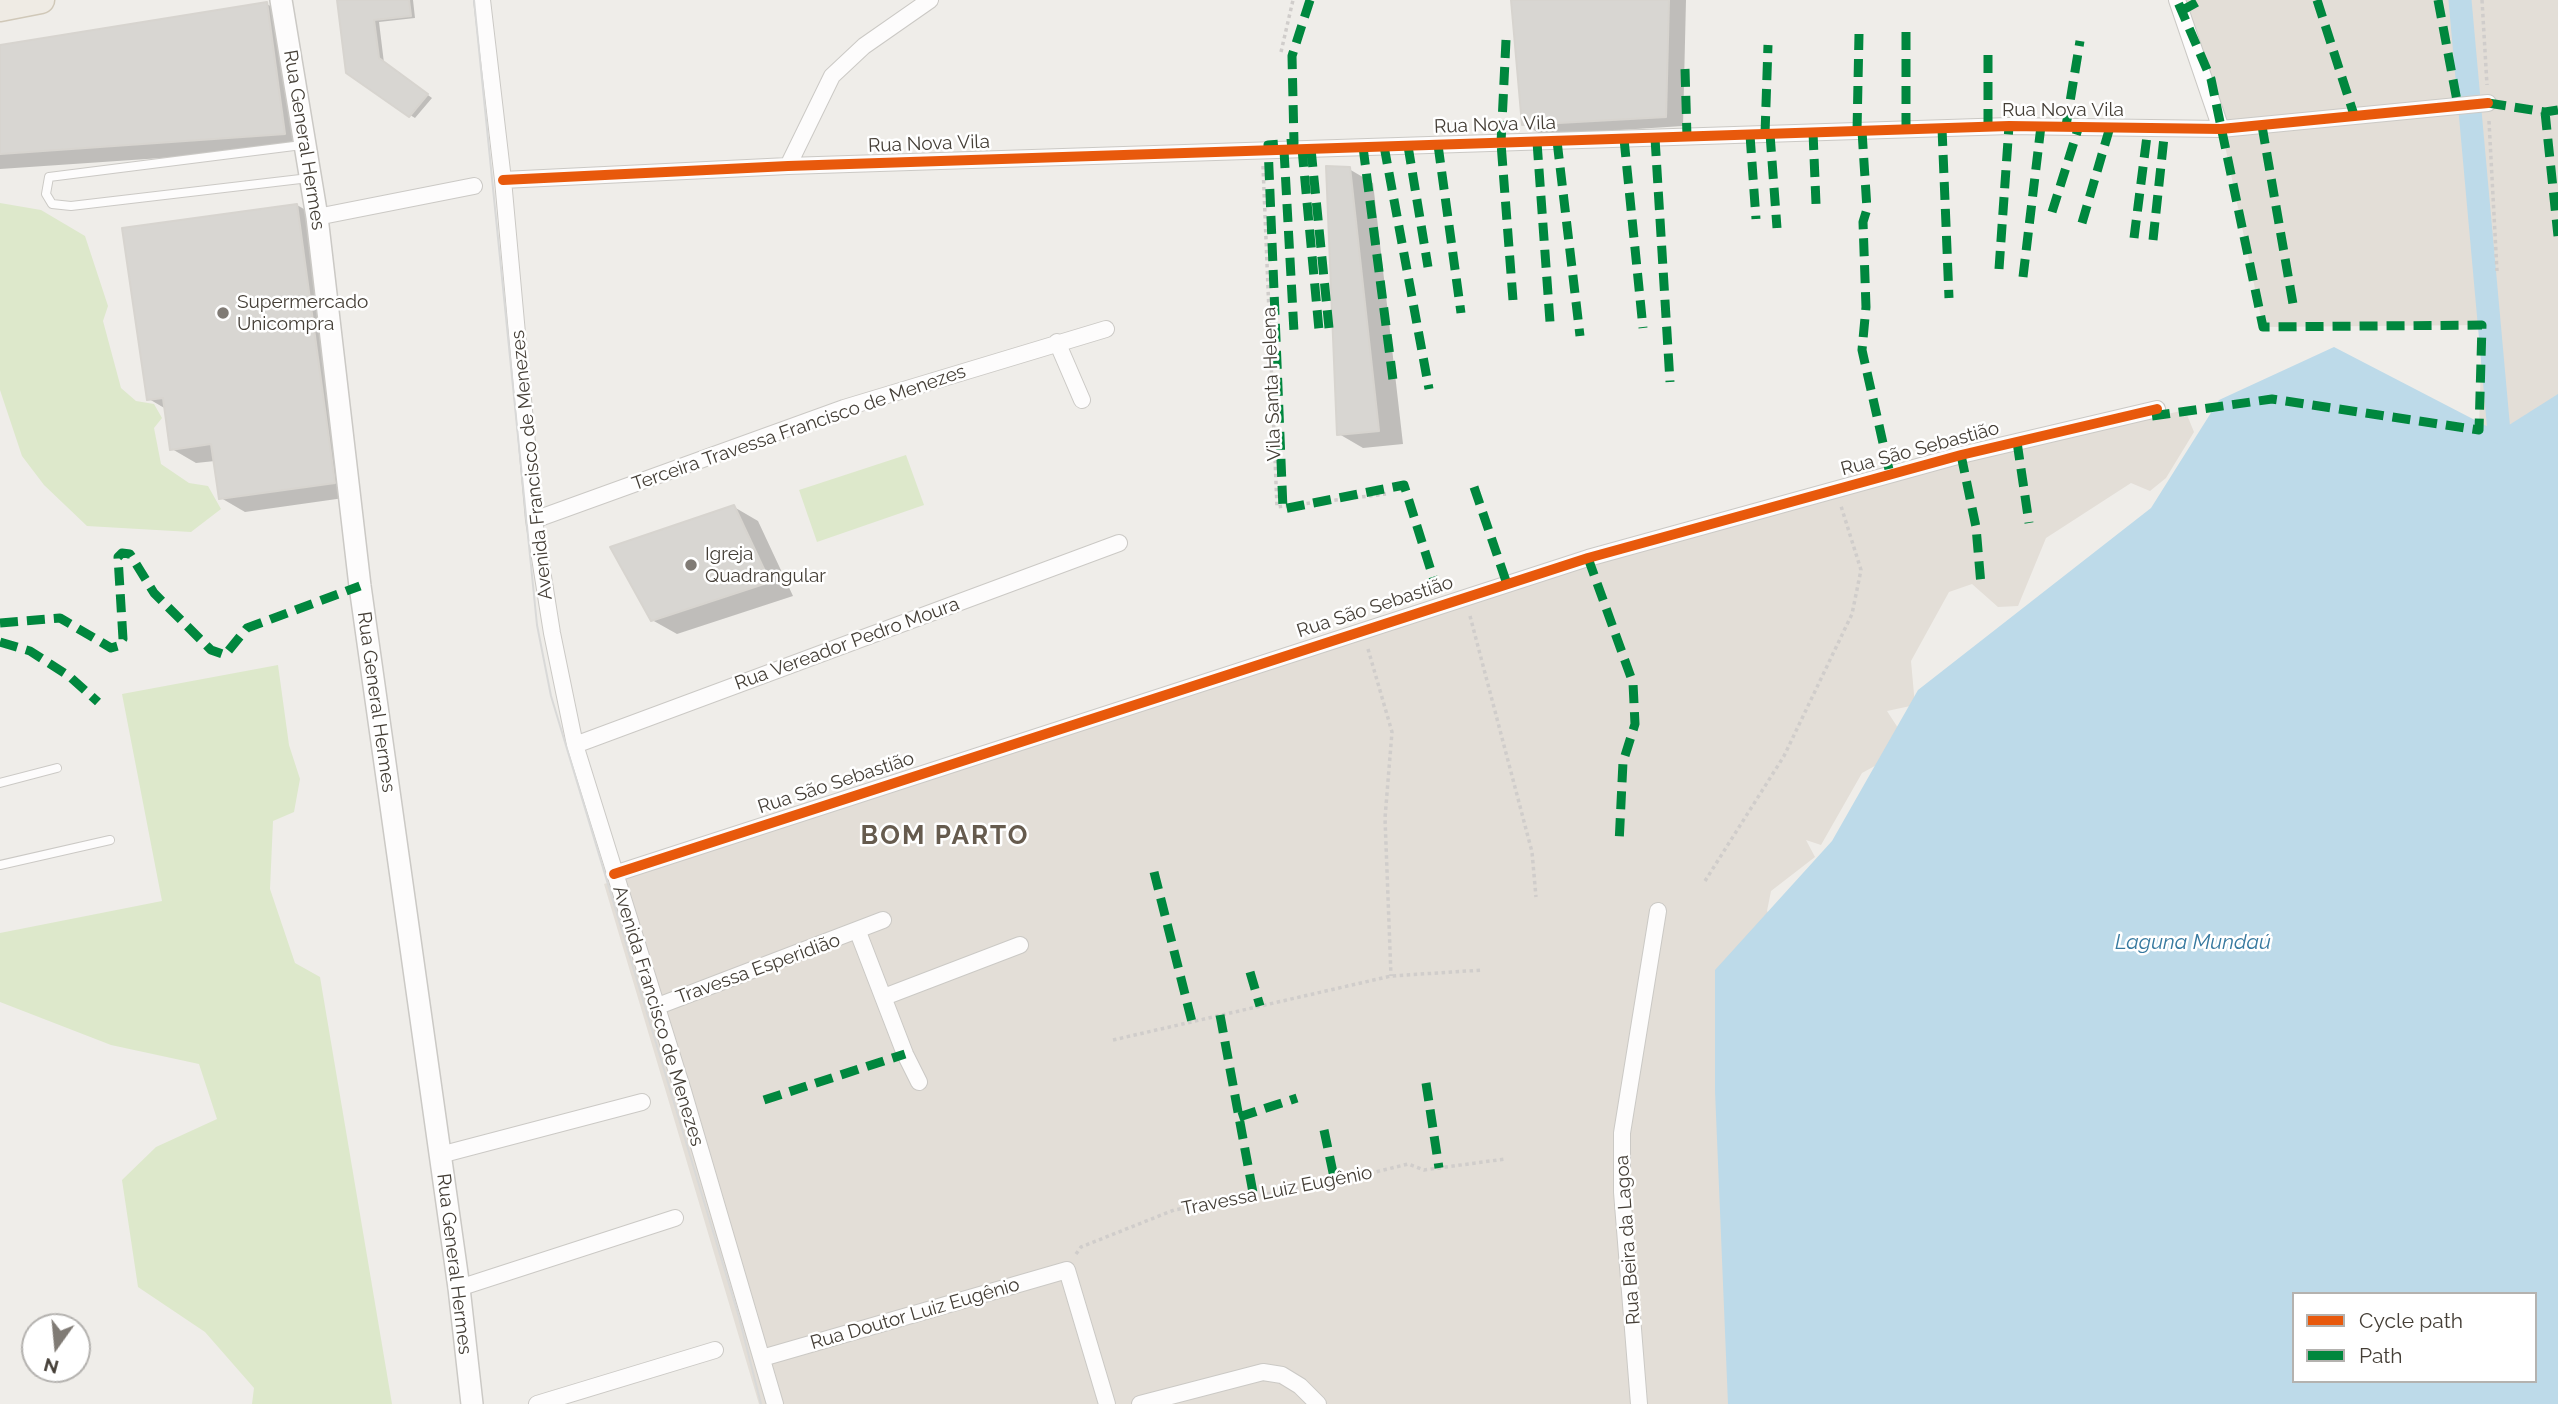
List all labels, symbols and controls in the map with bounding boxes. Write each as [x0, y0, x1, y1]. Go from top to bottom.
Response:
street label: Rua General Hermes [278, 48, 330, 232]
street label: Rua Nova Vila [2002, 99, 2124, 121]
street label: Rua Nova Vila [1434, 111, 1556, 139]
street label: Rua Nova Vila [868, 130, 990, 158]
place label: Supermercado Unicompra [237, 291, 368, 335]
marker: Supermercado Unicompra [215, 305, 231, 321]
street label: Vila Santa Helena [1258, 306, 1286, 462]
street label: Avenida Francisco de Menezes [506, 329, 558, 601]
street label: Terceira Travessa Francisco de Menezes [629, 360, 969, 496]
street label: Rua São Sebastião [1838, 417, 2002, 481]
place label: Igreja Quadrangular [705, 543, 826, 587]
marker: Igreja Quadrangular [683, 557, 699, 573]
street label: Rua São Sebastião [1294, 571, 1456, 643]
street label: Rua Vereador Pedro Moura [732, 593, 962, 695]
street label: Rua General Hermes [352, 610, 400, 794]
street label: Rua São Sebastião [755, 747, 917, 819]
district label: BOM PARTO [862, 820, 1028, 852]
street label: Avenida Francisco de Menezes [607, 883, 709, 1149]
street label: Travessa Esperidião [673, 929, 843, 1009]
water label: Laguna Mundaú [2115, 930, 2271, 956]
street label: Rua Beira da Lagoa [1611, 1154, 1645, 1326]
street label: Travessa Luiz Eugênio [1180, 1161, 1374, 1221]
street label: Rua General Hermes [432, 1172, 476, 1356]
street label: Rua Doutor Luiz Eugênio [808, 1273, 1022, 1355]
legend [2292, 1292, 2537, 1383]
text: Cycle path [2359, 1308, 2463, 1333]
north arrow [21, 1313, 91, 1383]
text: Path [2359, 1343, 2403, 1368]
text: N [41, 1354, 61, 1379]

